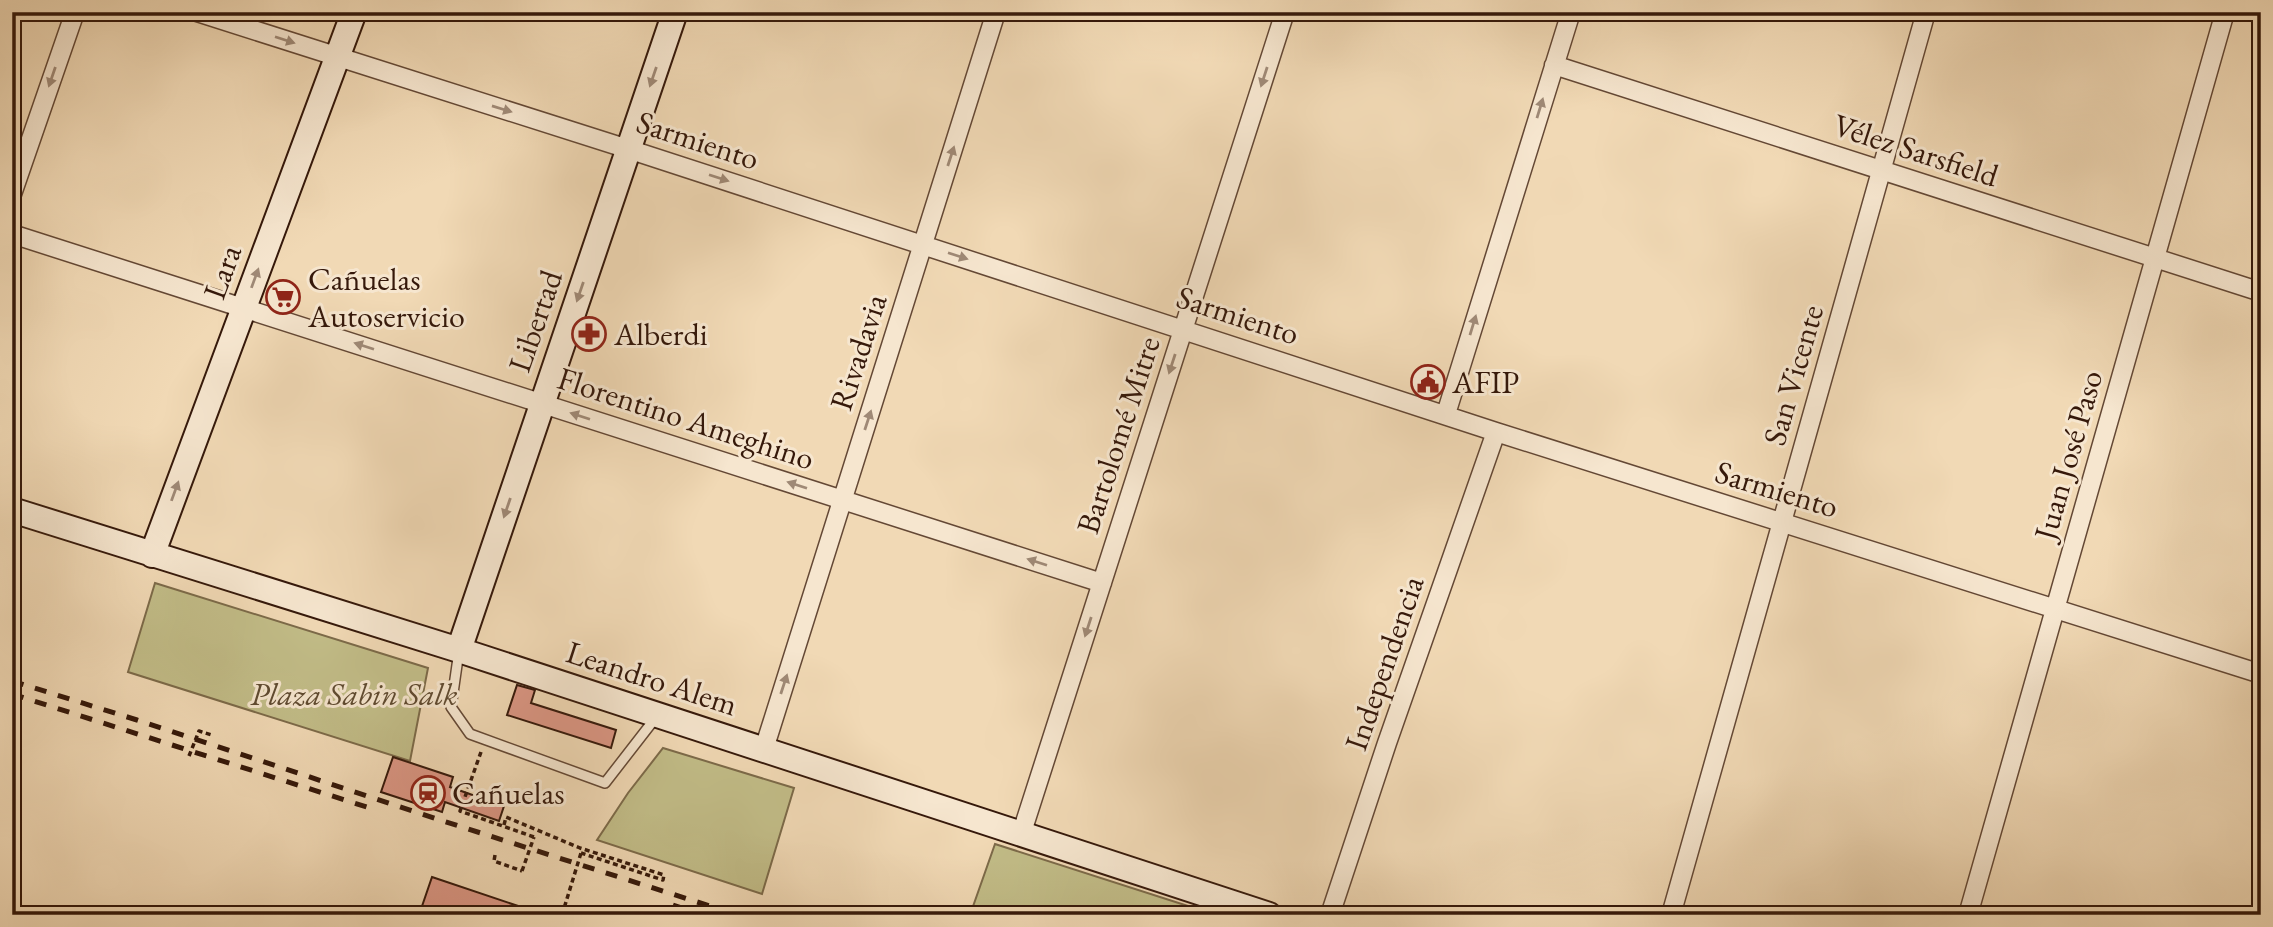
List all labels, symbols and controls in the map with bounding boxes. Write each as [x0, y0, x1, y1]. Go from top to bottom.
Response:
one-way arrow [275, 36, 296, 46]
one-way arrow [46, 66, 57, 87]
one-way arrow [647, 66, 658, 87]
one-way arrow [1258, 67, 1269, 88]
one-way arrow [1536, 97, 1546, 118]
street label: Sarmiento [631, 101, 765, 179]
one-way arrow [492, 104, 513, 115]
street label: Vélez Sarsfield [1828, 104, 2005, 197]
one-way arrow [946, 146, 956, 167]
one-way arrow [708, 173, 729, 184]
street label: Lara [193, 239, 251, 305]
one-way arrow [948, 251, 969, 262]
place label: Cañuelas Autoservicio [307, 258, 465, 337]
street label: Libertad [498, 264, 572, 378]
one-way arrow [250, 267, 261, 288]
street label: Sarmiento [1171, 276, 1305, 354]
supermarket icon: Cañuelas Autoservicio [264, 278, 302, 316]
one-way arrow [574, 282, 585, 303]
street label: Rivadavia [820, 288, 897, 416]
street label: San Vicente [1753, 300, 1833, 450]
place label: Alberdi [613, 313, 708, 355]
one-way arrow [1469, 314, 1479, 335]
pharmacy icon: Alberdi [570, 315, 608, 353]
street label: Bartolomé Mitre [1066, 331, 1170, 539]
one-way arrow [353, 341, 374, 351]
one-way arrow [1167, 354, 1177, 375]
street label: Florentino Ameghino [552, 357, 820, 479]
place label: AFIP [1451, 361, 1519, 403]
public building icon: AFIP [1409, 363, 1447, 401]
street label: Juan José Paso [2023, 365, 2112, 548]
one-way arrow [863, 409, 873, 430]
one-way arrow [570, 410, 591, 420]
street label: Sarmiento [1710, 450, 1844, 528]
one-way arrow [786, 479, 807, 490]
one-way arrow [170, 481, 181, 502]
one-way arrow [501, 498, 512, 519]
one-way arrow [1026, 557, 1047, 567]
street label: Independencia [1335, 570, 1433, 756]
one-way arrow [1082, 617, 1092, 638]
street label: Leandro Alem [561, 631, 743, 725]
park label: Plaza Sabin Salk [250, 673, 458, 715]
one-way arrow [779, 673, 790, 694]
place label: Cañuelas [452, 772, 565, 814]
station icon: Cañuelas [409, 774, 447, 812]

